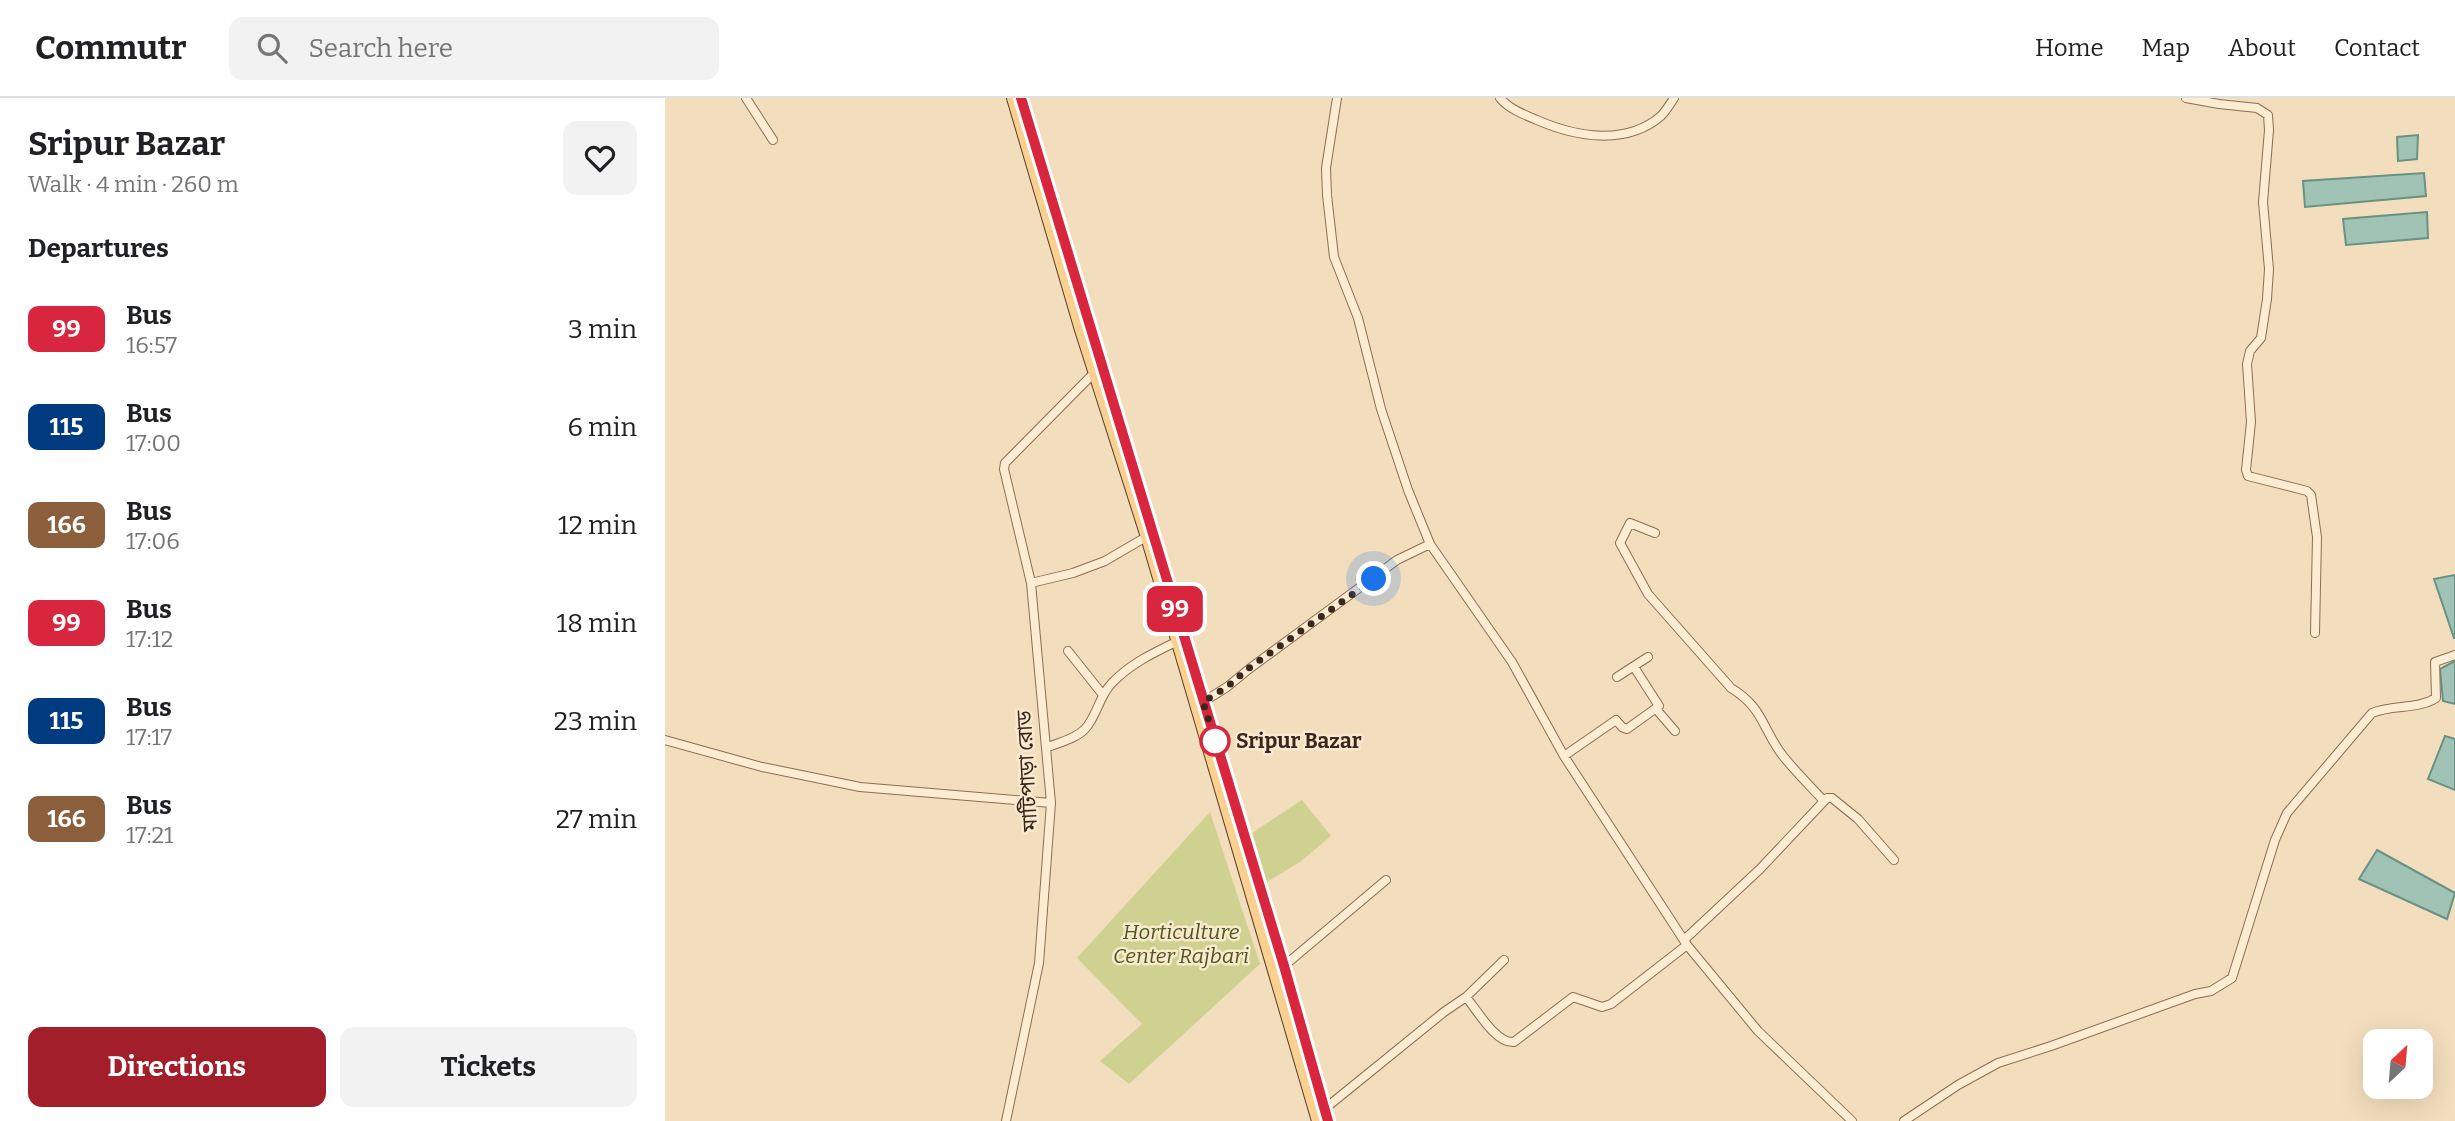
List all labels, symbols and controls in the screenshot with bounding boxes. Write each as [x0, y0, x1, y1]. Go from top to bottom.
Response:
search box [229, 17, 719, 80]
text: Commutr [35, 28, 187, 68]
icon: search [253, 29, 291, 67]
text: Search here [309, 33, 453, 64]
text: Home [2035, 34, 2104, 62]
text: Map [2142, 34, 2190, 62]
text: About [2228, 34, 2296, 62]
text: Contact [2334, 34, 2420, 62]
button: heart [563, 121, 637, 195]
text: Sripur Bazar [28, 124, 225, 164]
text: Walk · 4 min · 260 m [28, 170, 239, 198]
text: Departures [28, 233, 169, 264]
text: Bus [126, 300, 172, 331]
text: 3 min [568, 314, 637, 345]
text: 99 [52, 315, 81, 343]
text: 16:57 [126, 331, 177, 359]
text: Bus [126, 398, 172, 429]
text: 6 min [568, 412, 637, 443]
text: 115 [50, 413, 83, 441]
text: 17:00 [126, 429, 181, 457]
text: Bus [126, 496, 172, 527]
text: 12 min [558, 510, 637, 541]
text: 166 [47, 511, 86, 539]
text: 17:06 [126, 527, 180, 555]
your location [1356, 561, 1391, 596]
line badge: 99 [1143, 586, 1207, 632]
text: Bus [126, 594, 172, 625]
text: 99 [1161, 595, 1189, 623]
text: 18 min [557, 608, 637, 639]
text: 99 [52, 609, 81, 637]
text: 17:12 [126, 625, 173, 653]
text: Bus [126, 692, 172, 723]
text: 23 min [554, 706, 637, 737]
text: 115 [50, 707, 83, 735]
street label: মাটিপাড়া রোড [1011, 709, 1043, 833]
text: 17:17 [126, 723, 172, 751]
marker: Sripur Bazar [1200, 726, 1230, 756]
place label: Sripur Bazar [1236, 728, 1362, 754]
text: Bus [126, 790, 172, 821]
text: 27 min [556, 804, 637, 835]
text: 166 [47, 805, 86, 833]
text: 17:21 [126, 821, 173, 849]
park label: Horticulture Center Rajbari [1113, 919, 1249, 969]
button: Directions [28, 1027, 326, 1107]
button: Tickets [340, 1027, 637, 1107]
north arrow [2363, 1029, 2433, 1099]
map controls [2363, 1029, 2433, 1099]

